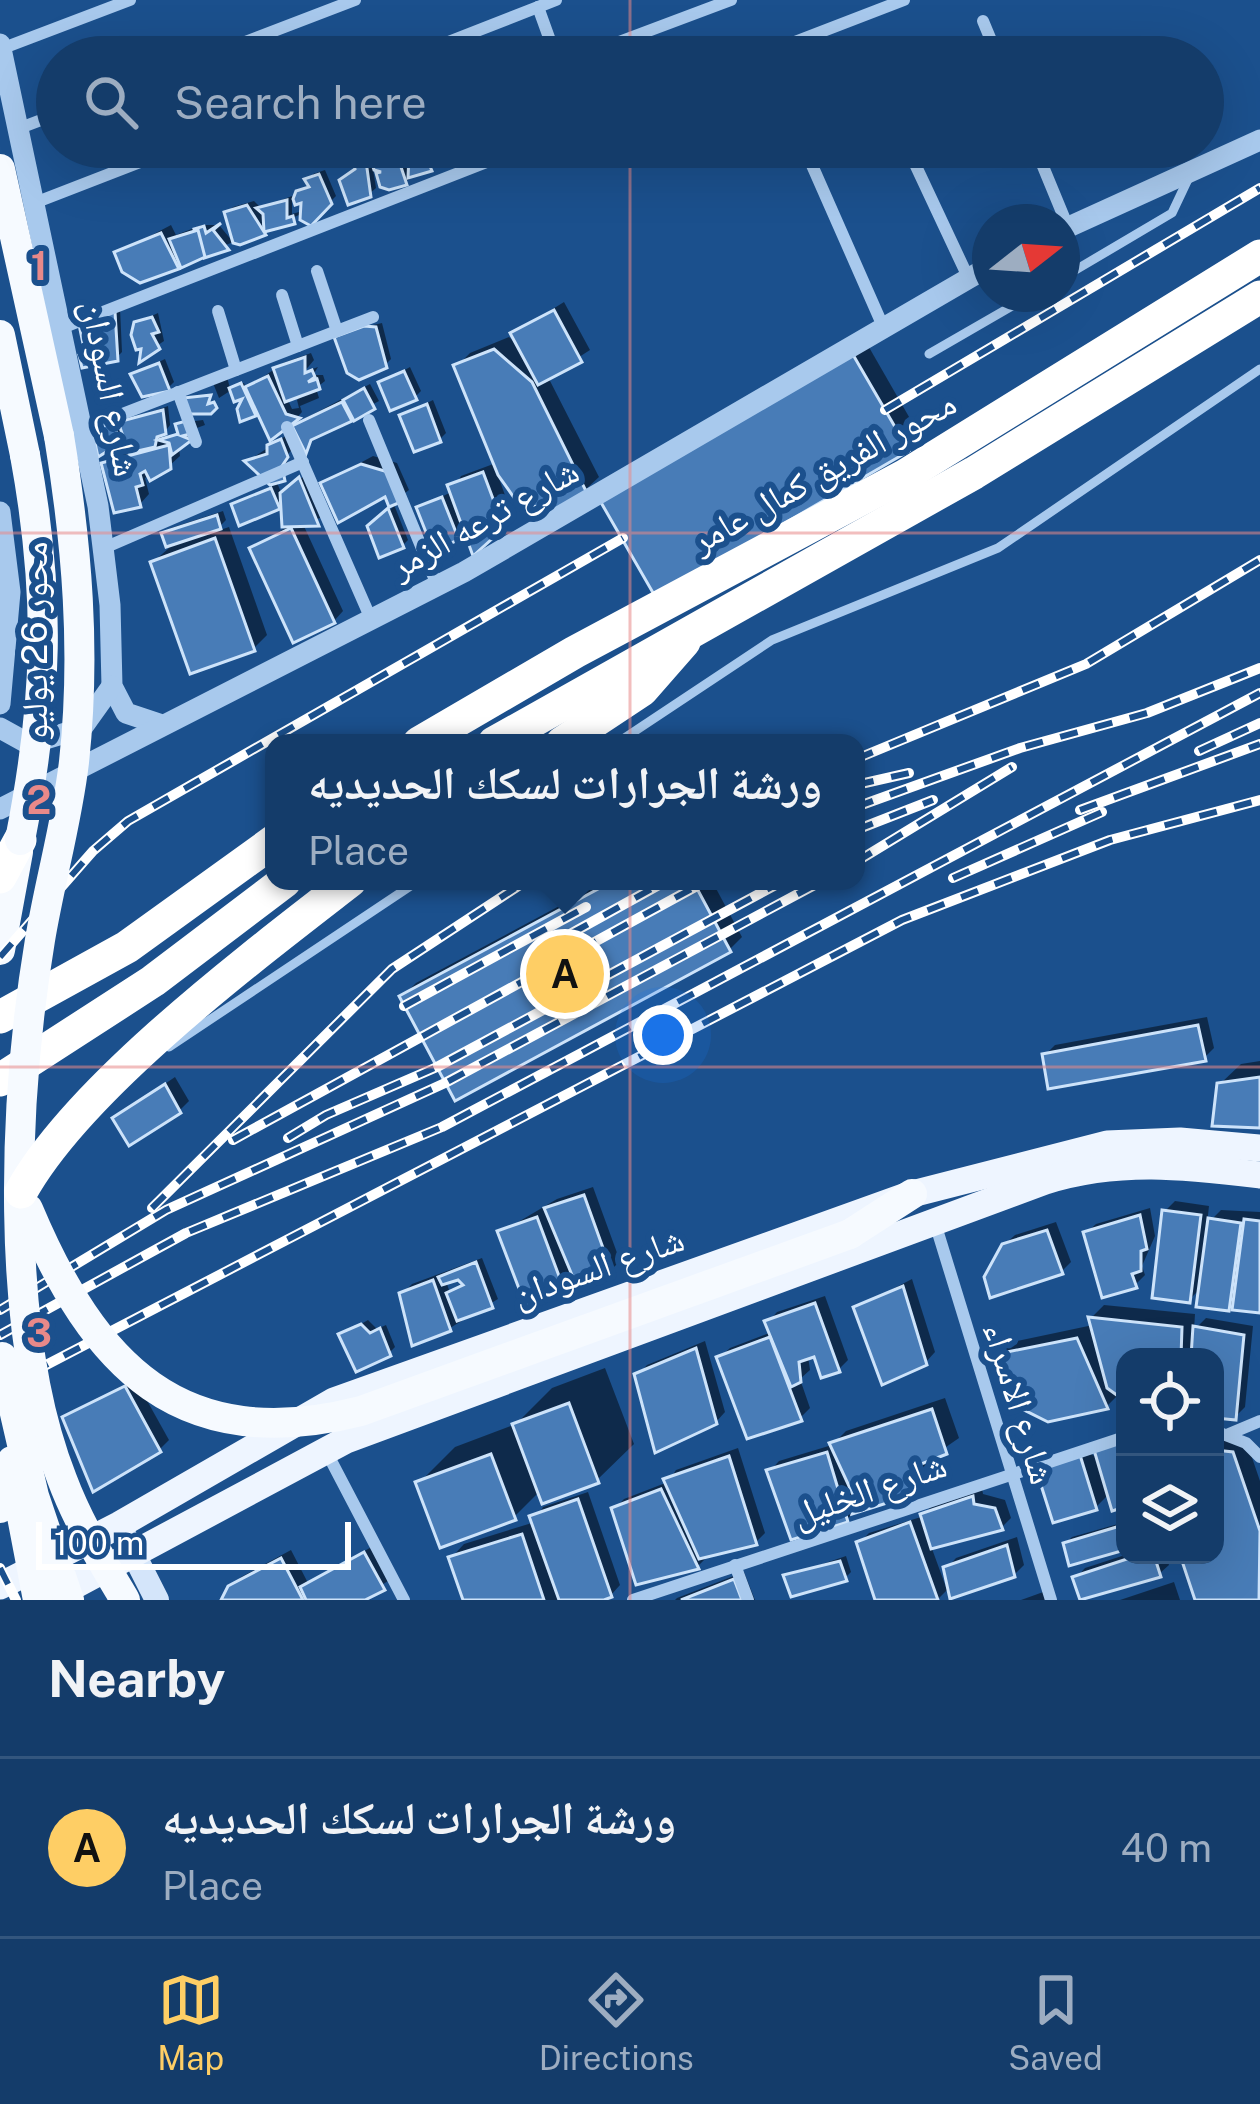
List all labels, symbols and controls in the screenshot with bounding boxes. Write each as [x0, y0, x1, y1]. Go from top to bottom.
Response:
search box [36, 36, 1224, 168]
icon: search [78, 69, 144, 135]
text: Search here [174, 76, 427, 129]
north arrow [972, 204, 1080, 312]
text: 1 [31, 243, 47, 289]
street label: شارع السودان [71, 296, 149, 480]
street label: محور الفريق كمال عامر [682, 381, 963, 563]
street label: شارع ترعه الزمر [382, 449, 587, 589]
street label: محور 26 يوليو [13, 541, 55, 741]
popup [265, 734, 865, 890]
text: ورشة الجرارات لسكك الحديديه [308, 756, 822, 809]
text: 2 [27, 777, 51, 823]
text: Place [308, 828, 409, 874]
pin: A [526, 929, 604, 1019]
your location [633, 1005, 693, 1065]
street label: شارع السودان [507, 1217, 690, 1317]
text: 3 [26, 1310, 52, 1356]
street label: شارع الاسراء [974, 1317, 1064, 1490]
map controls [1116, 1348, 1224, 1564]
button: locate [1116, 1348, 1224, 1456]
street label: شارع الخليل [786, 1443, 952, 1537]
button: layers [1116, 1456, 1224, 1564]
scale bar [36, 1516, 351, 1569]
text: 100 m [54, 1524, 144, 1562]
text: Nearby [48, 1649, 225, 1708]
text: ورشة الجرارات لسكك الحديديه [162, 1791, 676, 1844]
text: A [73, 1825, 101, 1871]
text: 40 m [1120, 1825, 1212, 1871]
text: Place [162, 1863, 263, 1909]
tab: Map [157, 1967, 224, 2077]
tab: Directions [539, 1967, 694, 2077]
tab: Saved [1008, 1967, 1103, 2077]

